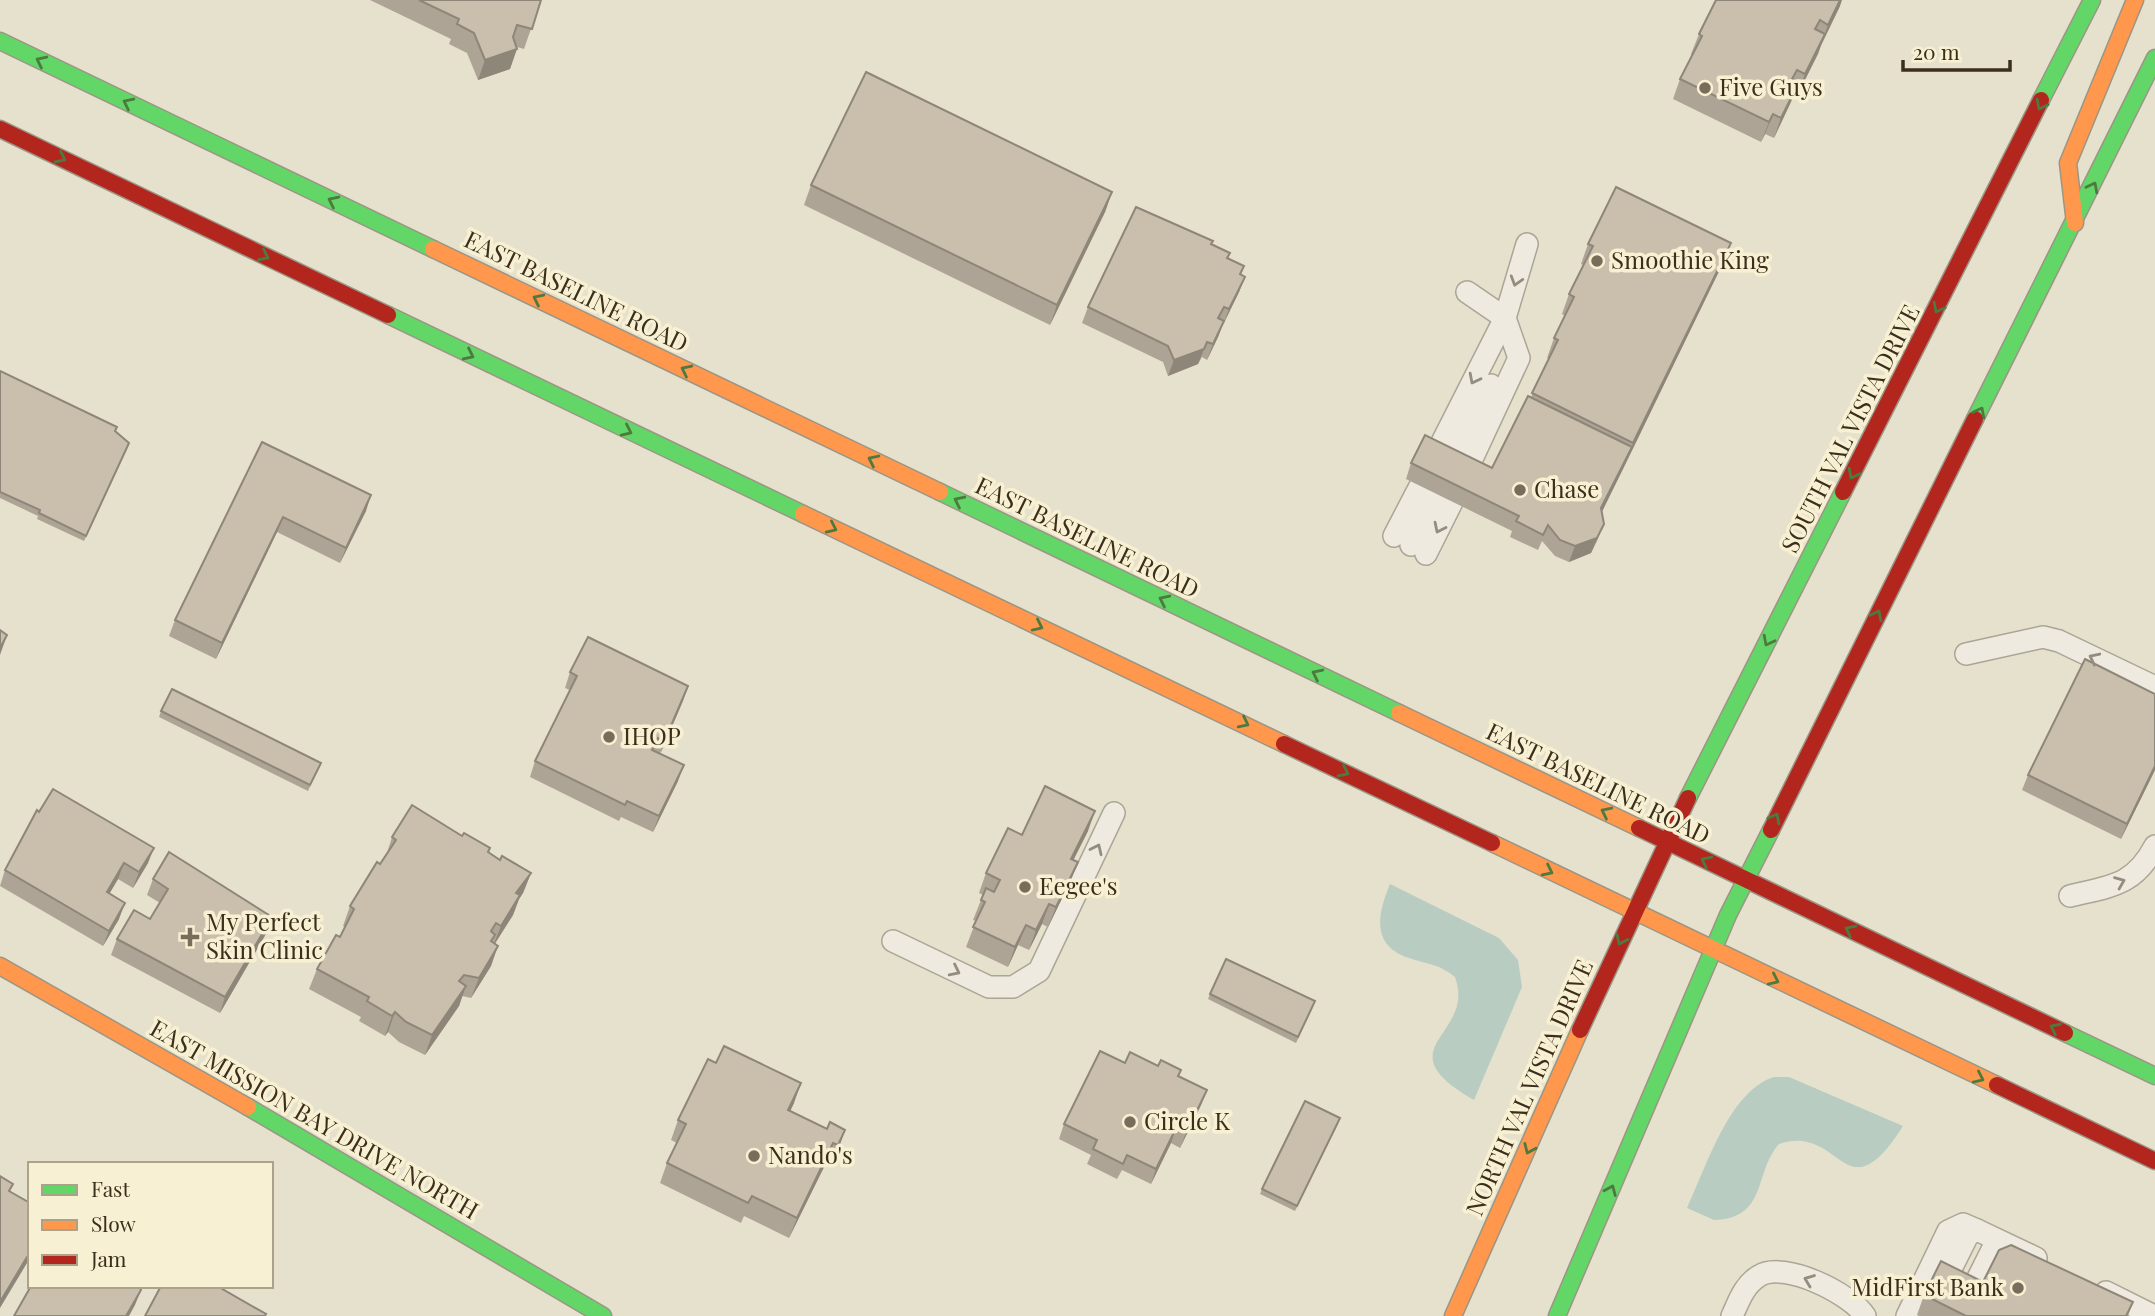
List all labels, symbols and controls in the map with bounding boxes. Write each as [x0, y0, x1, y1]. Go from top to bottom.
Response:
scale bar [1903, 28, 2010, 72]
text: 20 m [1913, 37, 1960, 65]
one-way arrow [36, 55, 48, 69]
place label: Five Guys [1719, 70, 1823, 102]
marker: Five Guys [1697, 80, 1713, 96]
one-way arrow [123, 97, 135, 111]
one-way arrow [2036, 98, 2050, 110]
one-way arrow [54, 150, 66, 164]
one-way arrow [2084, 182, 2098, 194]
one-way arrow [328, 195, 340, 209]
street label: EAST BASELINE ROAD [460, 222, 694, 358]
place label: Smoothie King [1611, 243, 1769, 275]
one-way arrow [257, 247, 269, 261]
marker: Smoothie King [1589, 253, 1605, 269]
one-way arrow [1510, 275, 1525, 287]
one-way arrow [533, 294, 545, 308]
street label: SOUTH VAL VISTA DRIVE [1773, 299, 1926, 558]
one-way arrow [1933, 301, 1946, 313]
one-way arrow [462, 346, 474, 360]
one-way arrow [681, 365, 693, 379]
one-way arrow [1469, 371, 1483, 384]
one-way arrow [1971, 407, 1985, 419]
one-way arrow [620, 422, 632, 436]
one-way arrow [868, 455, 881, 469]
one-way arrow [1848, 467, 1862, 479]
street label: EAST BASELINE ROAD [971, 468, 1205, 604]
place label: Chase [1534, 472, 1599, 504]
marker: Chase [1512, 482, 1528, 498]
one-way arrow [954, 496, 966, 510]
one-way arrow [825, 520, 838, 534]
one-way arrow [1433, 521, 1447, 533]
one-way arrow [1159, 594, 1171, 608]
one-way arrow [1869, 610, 1883, 622]
one-way arrow [1031, 617, 1043, 631]
one-way arrow [1762, 634, 1776, 646]
one-way arrow [2089, 652, 2101, 666]
one-way arrow [1312, 668, 1324, 682]
street label: EAST BASELINE ROAD [1482, 714, 1716, 850]
one-way arrow [1236, 715, 1249, 729]
place label: IHOP [623, 719, 681, 751]
marker: IHOP [601, 729, 617, 745]
one-way arrow [1337, 763, 1349, 777]
one-way arrow [1601, 807, 1613, 821]
one-way arrow [1767, 813, 1781, 825]
one-way arrow [1089, 844, 1103, 856]
one-way arrow [1701, 855, 1713, 869]
one-way arrow [1541, 862, 1554, 876]
place label: Eegee's [1039, 869, 1117, 901]
one-way arrow [2113, 877, 2125, 891]
marker: Eegee's [1017, 879, 1033, 895]
place label: My Perfect Skin Clinic [206, 905, 323, 965]
one-way arrow [1845, 924, 1857, 938]
marker: My Perfect Skin Clinic [180, 927, 200, 947]
one-way arrow [1615, 933, 1629, 945]
street label: NORTH VAL VISTA DRIVE [1457, 954, 1599, 1220]
one-way arrow [948, 962, 960, 976]
one-way arrow [1767, 972, 1779, 986]
street label: EAST MISSION BAY DRIVE NORTH [145, 1011, 485, 1226]
one-way arrow [2050, 1022, 2062, 1036]
one-way arrow [1972, 1070, 1984, 1084]
place label: Circle K [1144, 1104, 1230, 1136]
marker: Circle K [1122, 1114, 1138, 1130]
place label: Nando's [768, 1138, 853, 1170]
one-way arrow [1524, 1142, 1538, 1154]
marker: Nando's [746, 1148, 762, 1164]
legend [28, 1162, 273, 1288]
text: Fast [91, 1174, 130, 1202]
one-way arrow [1603, 1185, 1617, 1198]
text: Slow [91, 1209, 136, 1237]
text: Jam [90, 1244, 127, 1272]
place label: MidFirst Bank [1852, 1270, 2005, 1302]
one-way arrow [1804, 1274, 1816, 1288]
marker: MidFirst Bank [2010, 1280, 2026, 1296]

